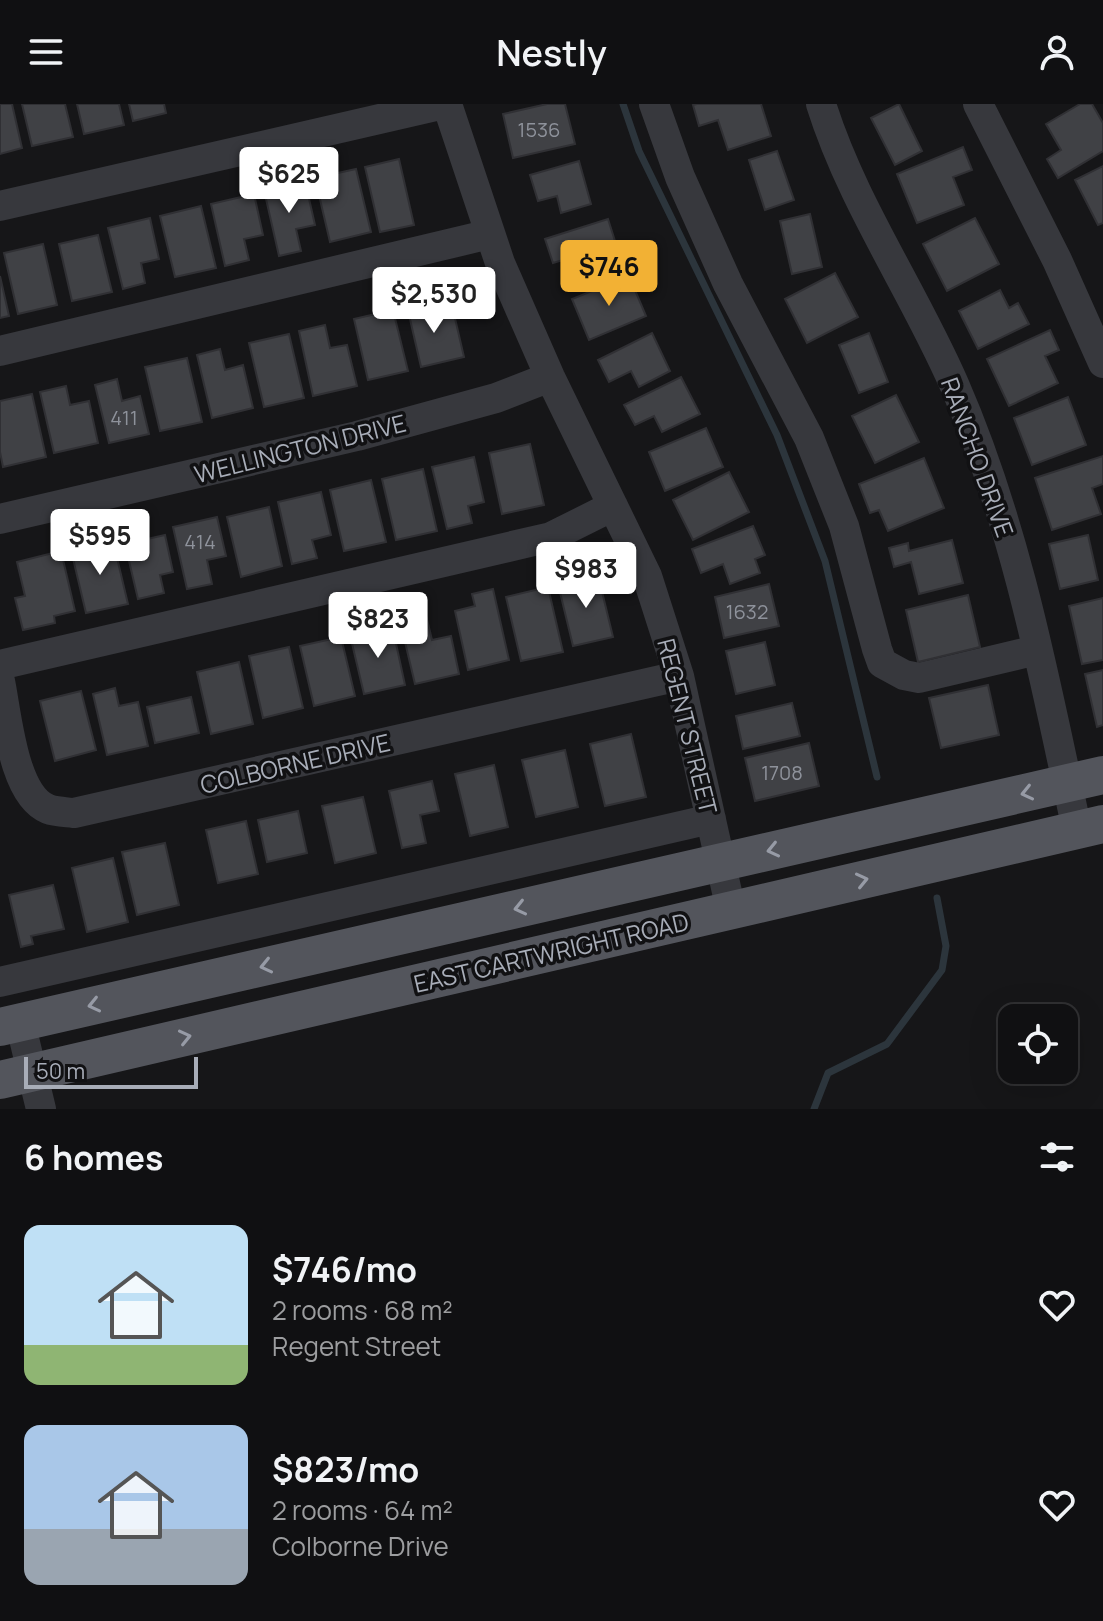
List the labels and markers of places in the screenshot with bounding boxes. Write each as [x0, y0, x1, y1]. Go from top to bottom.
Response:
pin: $625 [242, 147, 336, 215]
pin: $746 [562, 240, 656, 308]
pin: $2,530 [369, 267, 499, 335]
pin: $595 [53, 509, 147, 577]
pin: $983 [539, 542, 633, 610]
pin: $823 [331, 592, 425, 660]

